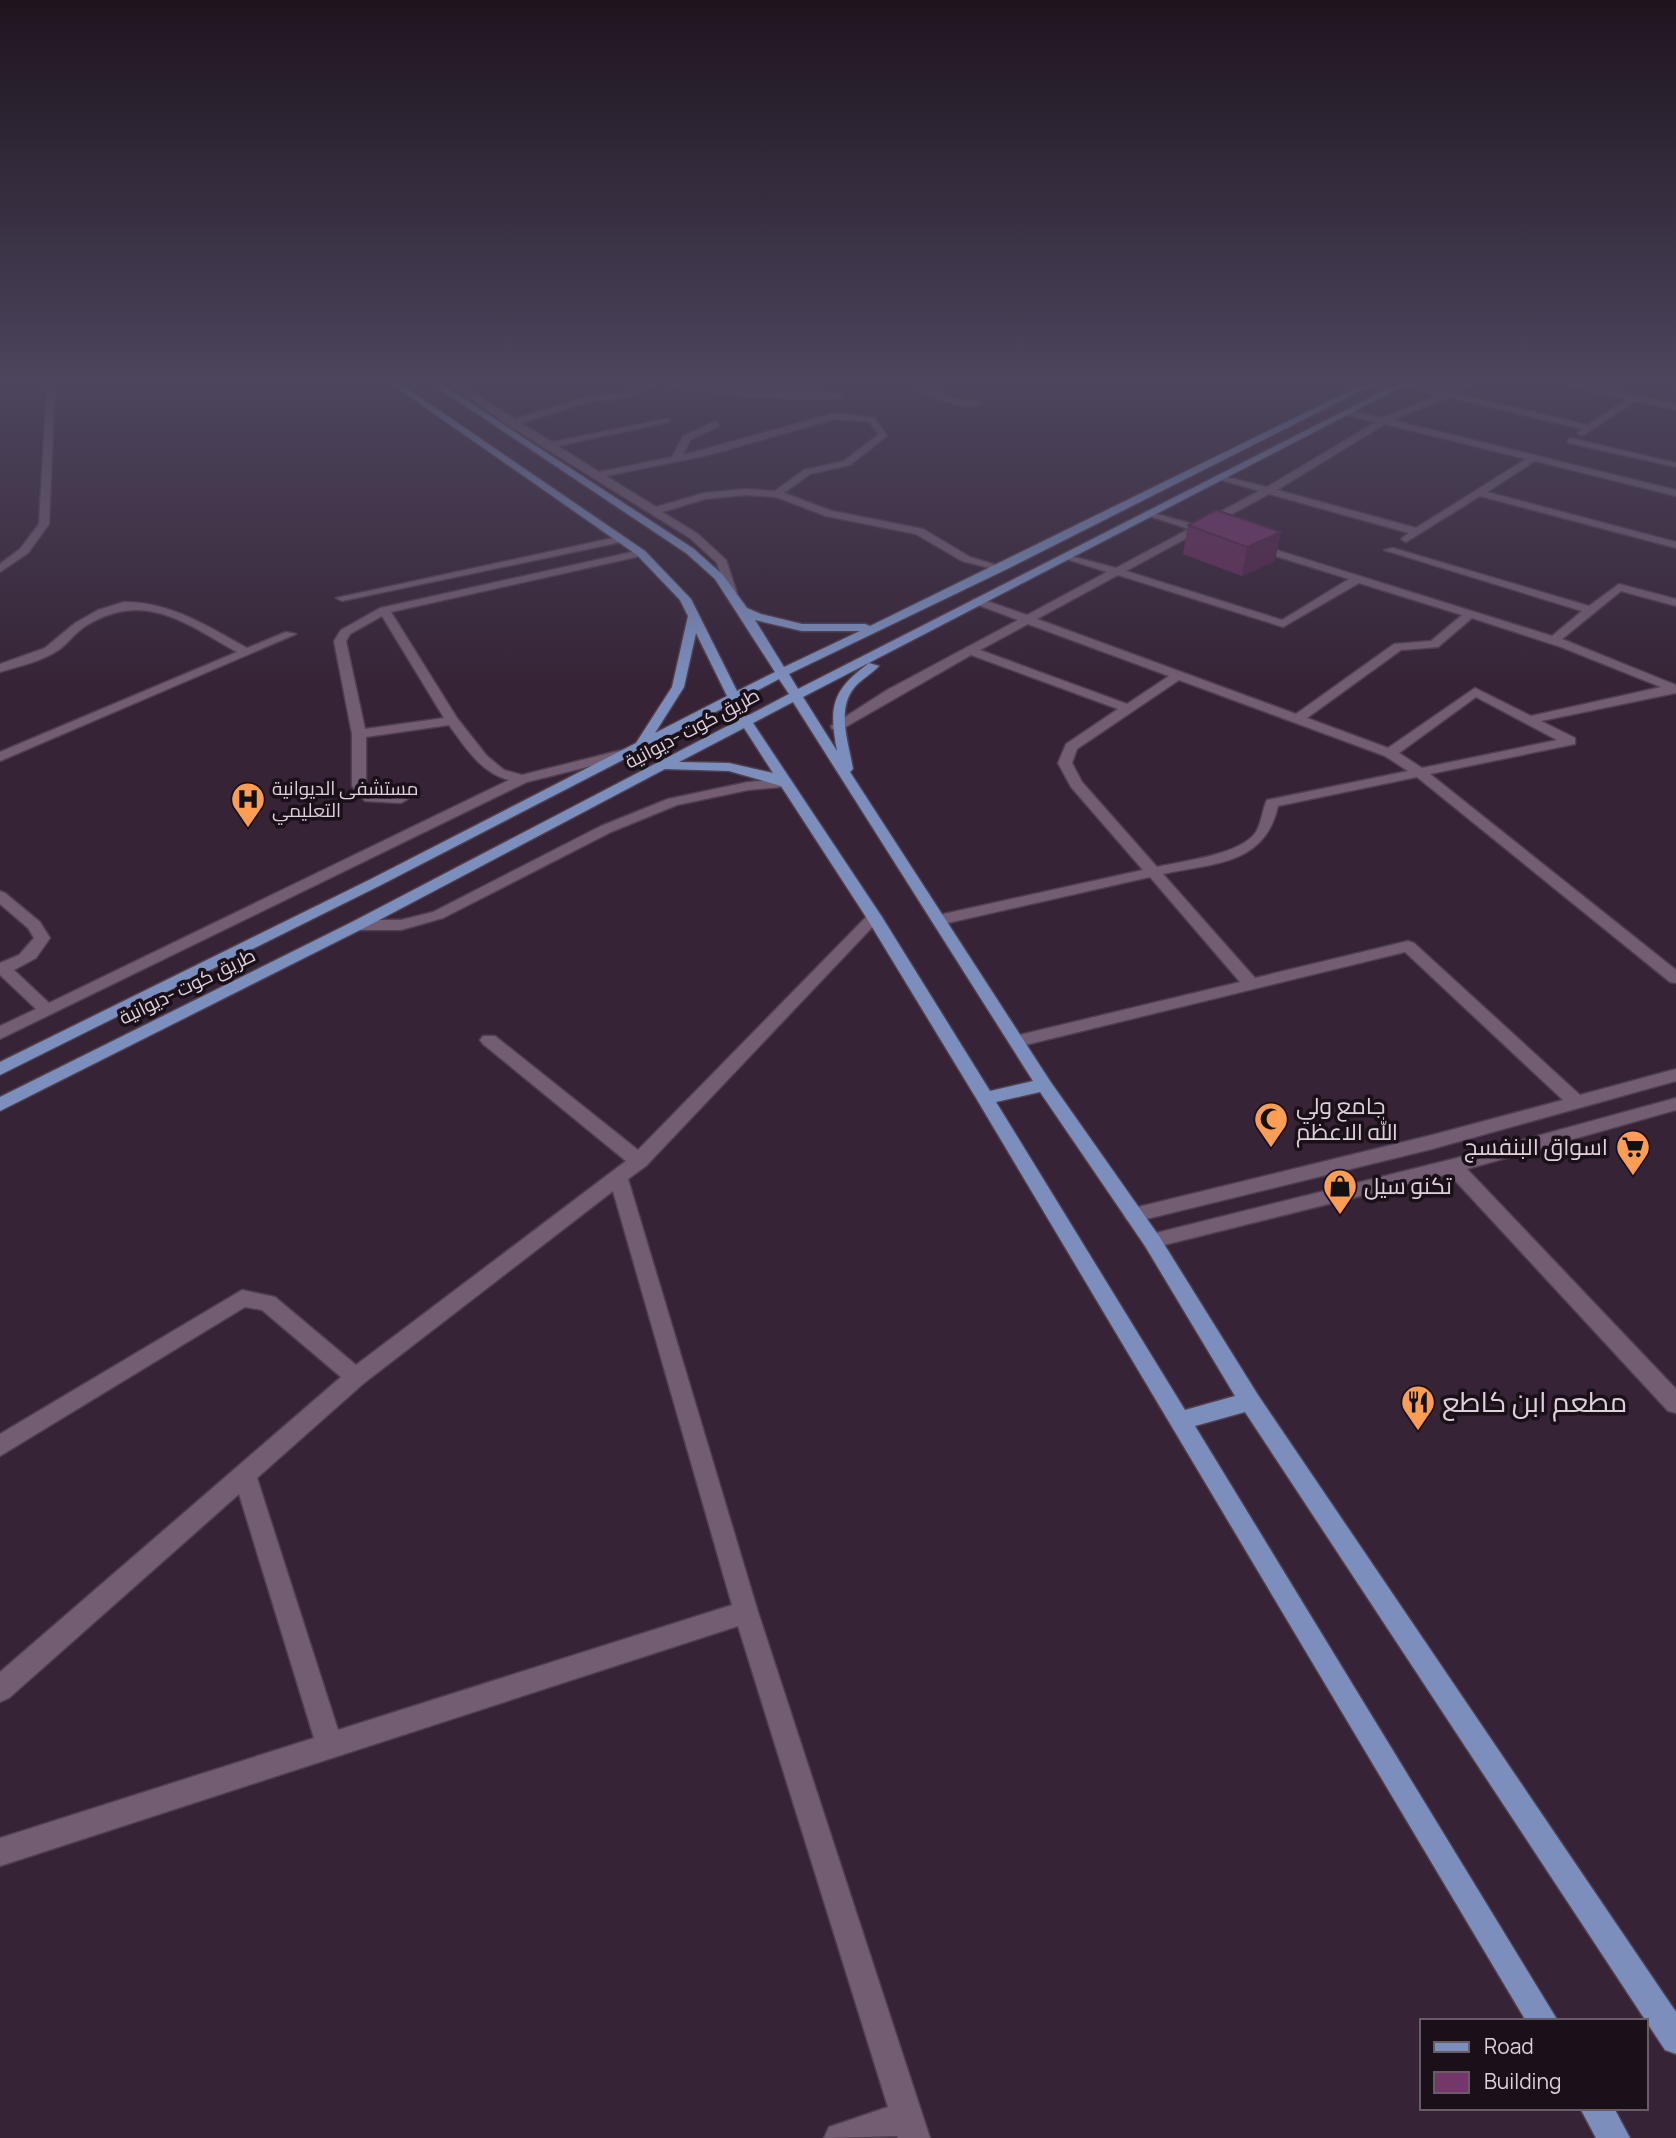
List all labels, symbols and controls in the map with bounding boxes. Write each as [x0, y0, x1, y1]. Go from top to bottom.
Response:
street label: طريق كوت -ديوانية [620, 682, 764, 774]
place label: مستشفى الديوانية التعليمي [272, 775, 419, 825]
hospital icon: مستشفى الديوانية التعليمي [229, 780, 267, 829]
street label: طريق كوت -ديوانية [114, 942, 260, 1030]
place label: جامع ولي الله الاعظم [1296, 1089, 1398, 1148]
mosque icon: جامع ولي الله الاعظم [1252, 1100, 1290, 1149]
supermarket icon: اسواق البنفسج [1614, 1128, 1652, 1177]
place label: اسواق البنفسج [1464, 1130, 1608, 1163]
shop icon: تكنو سيل [1321, 1167, 1359, 1216]
place label: تكنو سيل [1364, 1169, 1452, 1201]
place label: مطعم ابن كاطع [1442, 1382, 1627, 1422]
restaurant icon: مطعم ابن كاطع [1399, 1383, 1437, 1432]
legend [1420, 2019, 1648, 2110]
text: Road [1484, 2032, 1534, 2060]
text: Building [1484, 2067, 1561, 2095]

